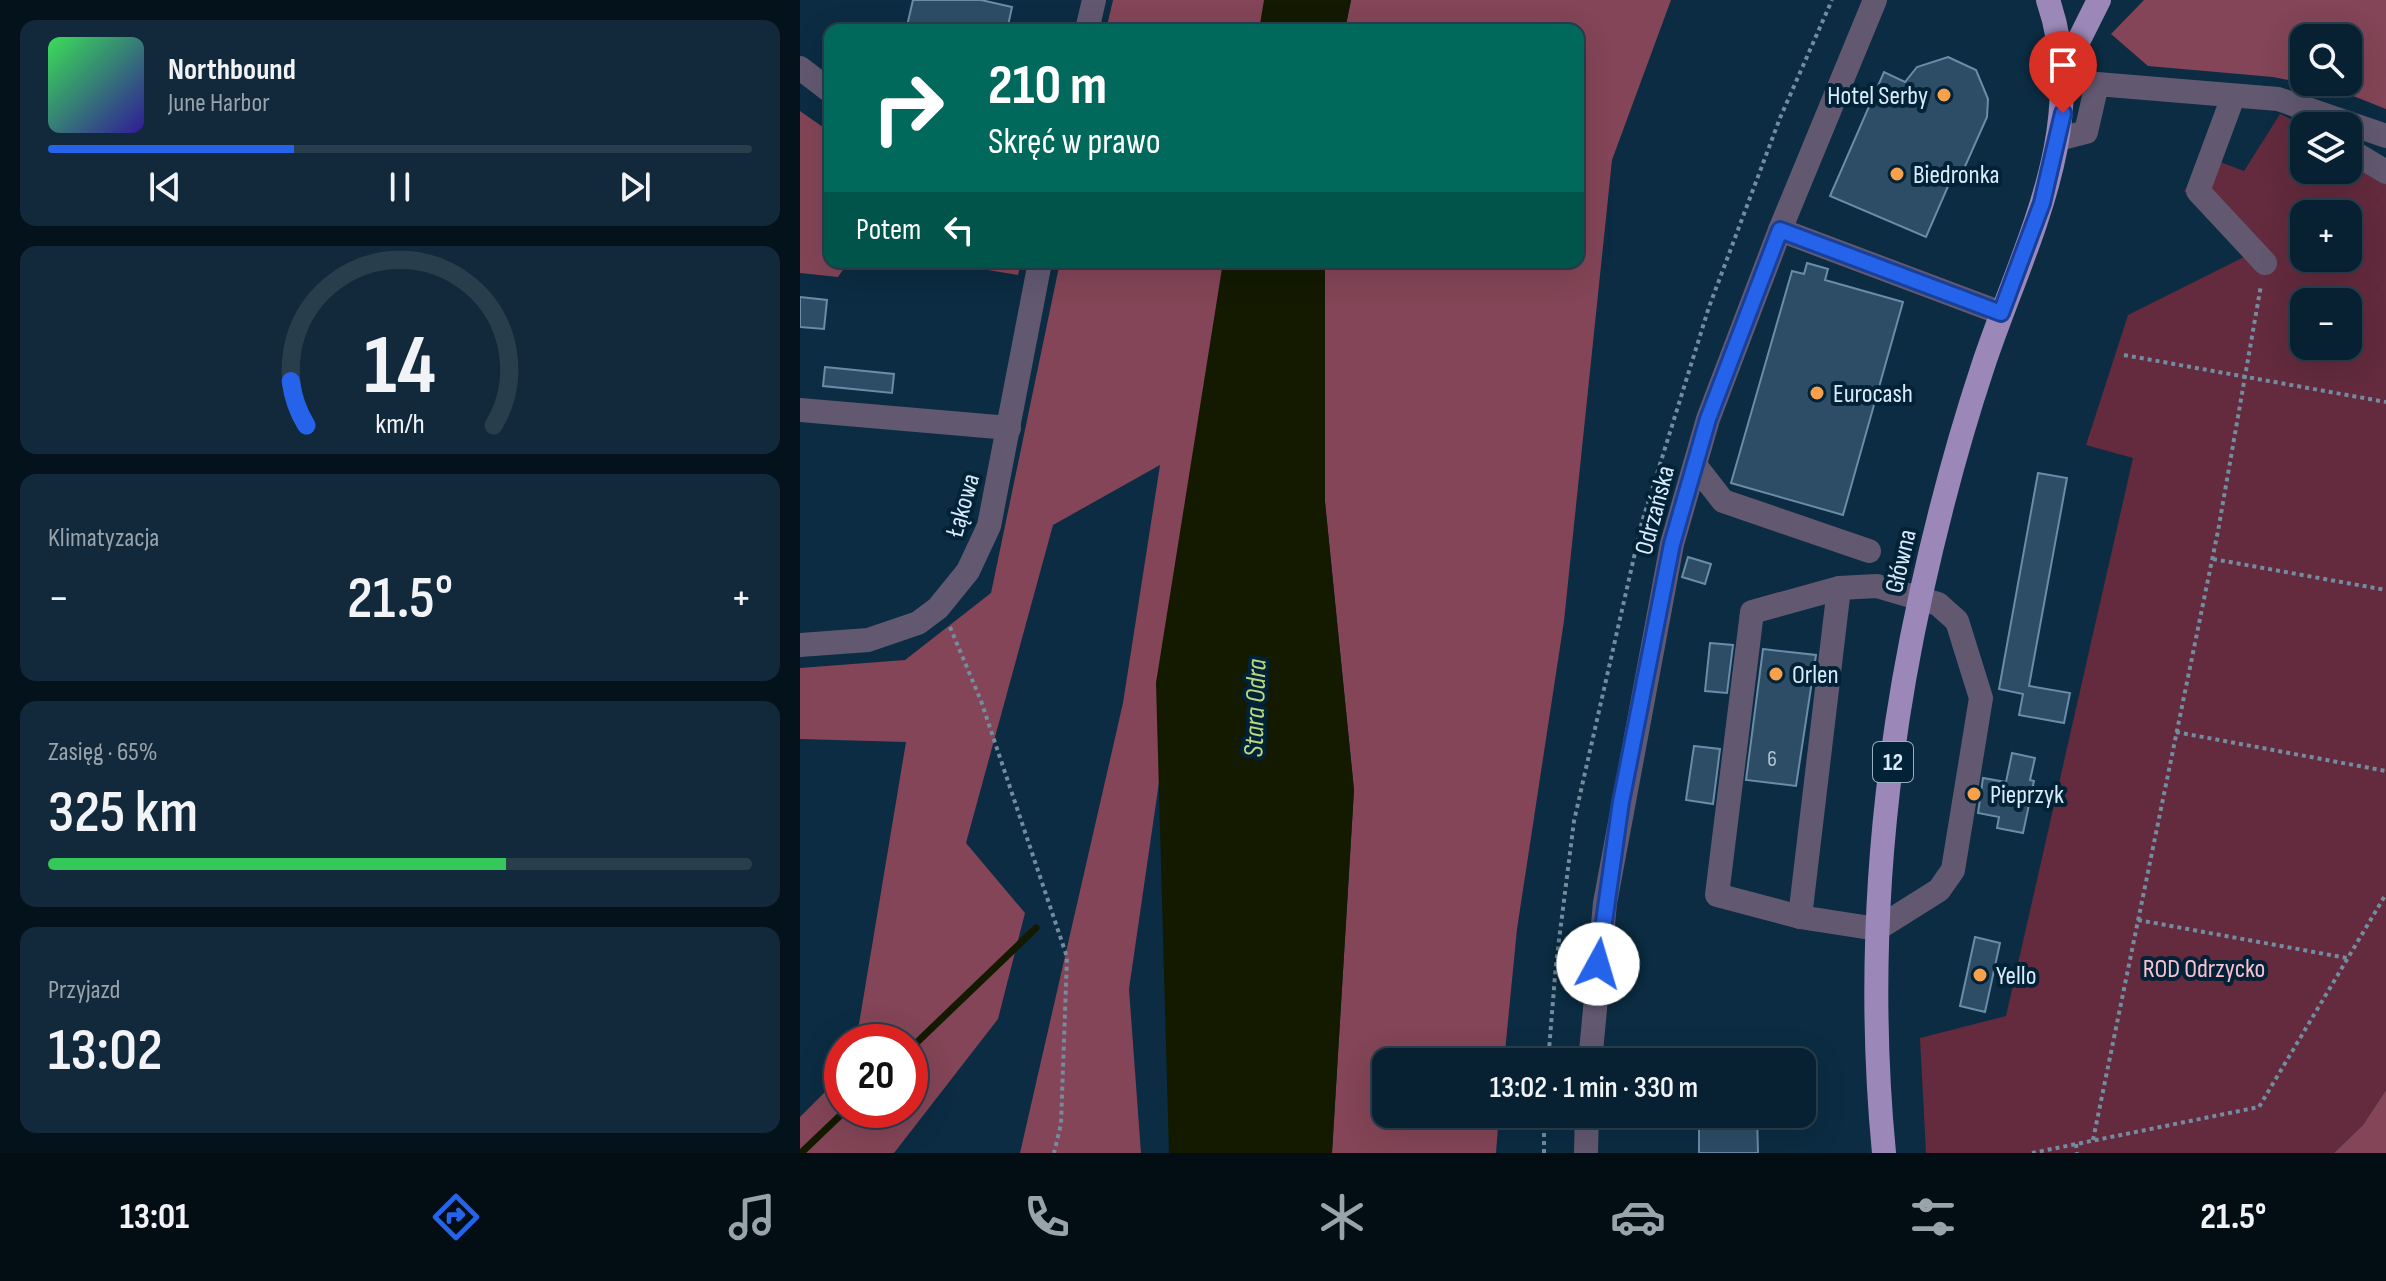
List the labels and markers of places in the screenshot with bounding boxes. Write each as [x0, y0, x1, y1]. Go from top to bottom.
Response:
pin [2029, 31, 2097, 113]
place label: Hotel Serby [1827, 81, 1928, 112]
marker: Hotel Serby [1935, 86, 1953, 104]
place label: Biedronka [1913, 160, 2000, 191]
marker: Biedronka [1888, 165, 1906, 183]
place label: Eurocash [1833, 379, 1913, 410]
marker: Eurocash [1808, 384, 1826, 402]
place label: Orlen [1792, 660, 1839, 691]
marker: Orlen [1767, 665, 1785, 683]
place label: Pieprzyk [1990, 780, 2064, 811]
marker: Pieprzyk [1965, 785, 1983, 803]
place label: Yello [1996, 961, 2036, 992]
marker: Yello [1971, 966, 1989, 984]

